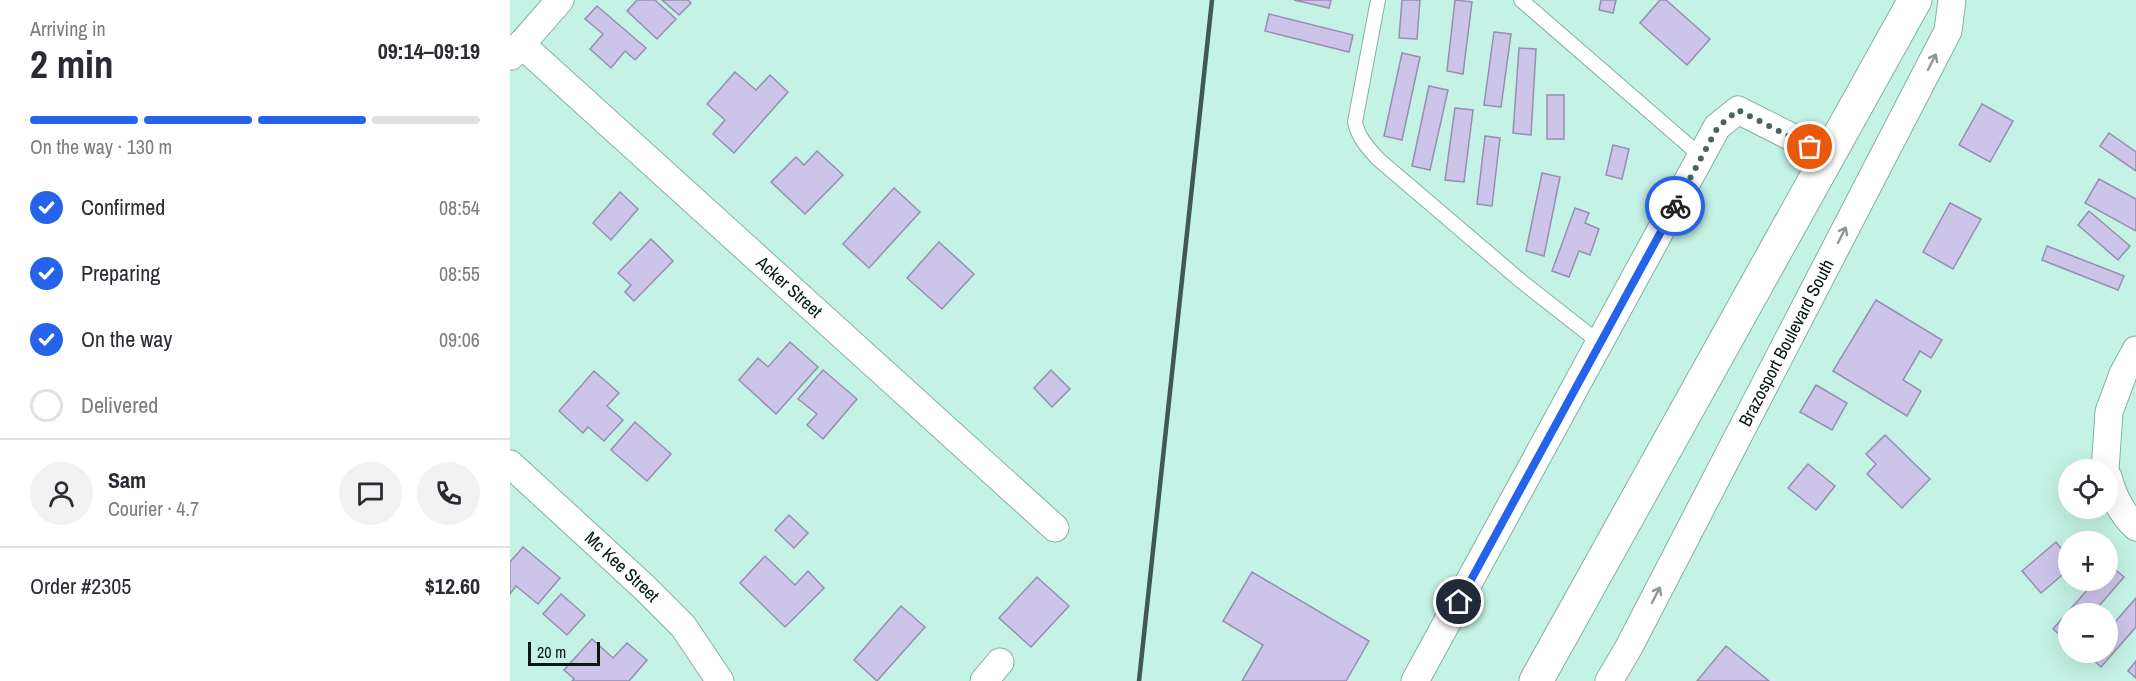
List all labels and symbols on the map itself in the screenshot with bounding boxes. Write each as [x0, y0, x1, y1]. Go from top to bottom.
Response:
one-way arrow [1926, 54, 1938, 71]
pin [1784, 121, 1835, 172]
courier [1645, 176, 1705, 236]
one-way arrow [1837, 227, 1848, 245]
street label: Acker Street [750, 249, 828, 323]
street label: Brazosport Boulevard South [1732, 255, 1840, 430]
street label: Mc Kee Street [579, 526, 665, 607]
pin [1433, 576, 1484, 627]
one-way arrow [1651, 586, 1662, 604]
scale bar [528, 639, 600, 666]

